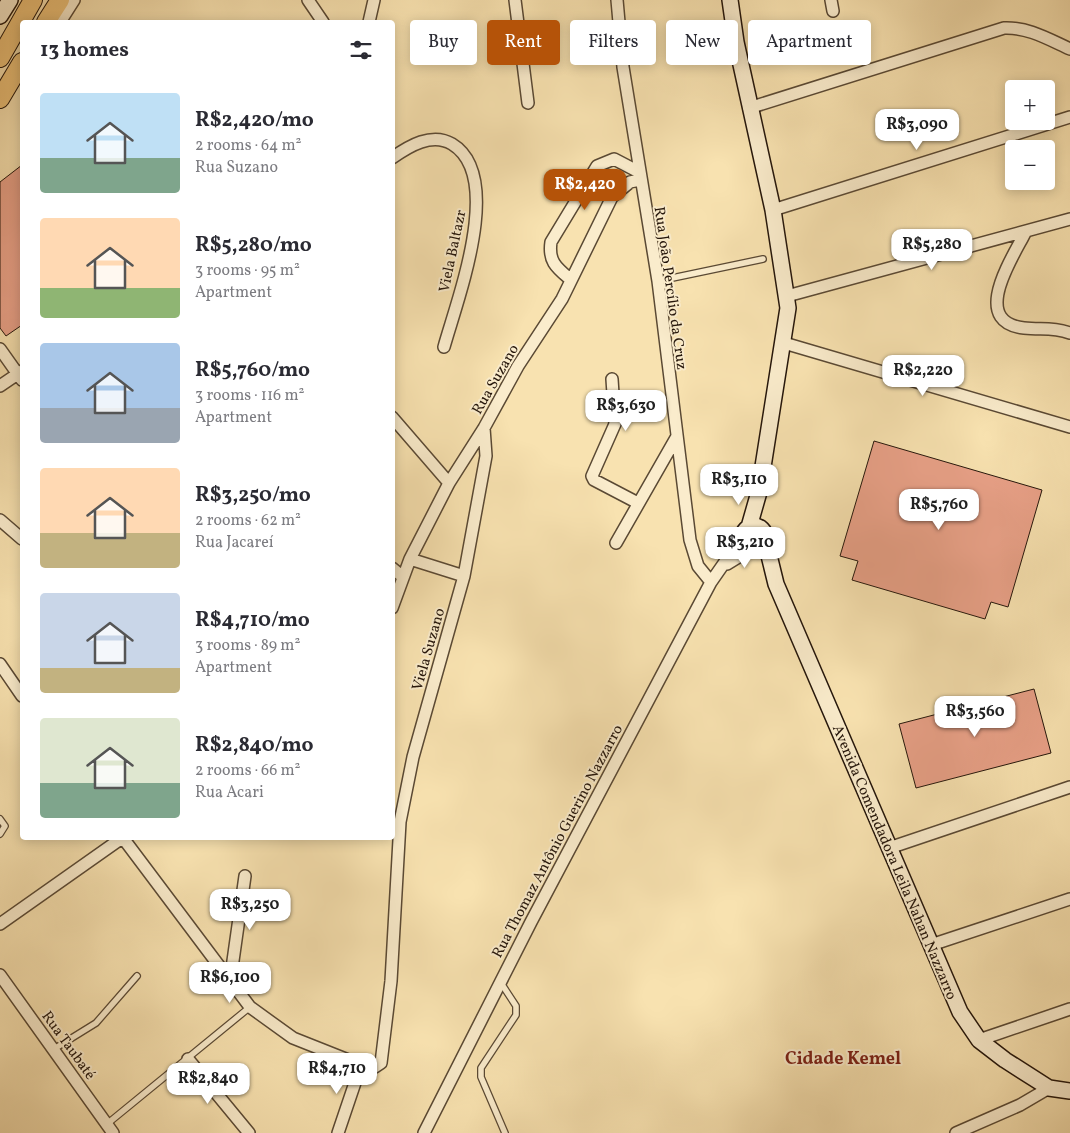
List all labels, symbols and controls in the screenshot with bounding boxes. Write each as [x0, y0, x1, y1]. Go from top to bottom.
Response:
chip: Buy [410, 20, 477, 65]
chip: Rent [487, 20, 560, 65]
chip: Filters [570, 20, 656, 65]
chip: New [666, 20, 738, 65]
chip: Apartment [748, 20, 871, 65]
text: 13 homes [40, 36, 129, 65]
icon: filters [347, 36, 375, 64]
map controls [1005, 80, 1055, 190]
button: + [1005, 80, 1055, 130]
text: R$2,420/mo [195, 106, 314, 135]
pin: R$3,090 [871, 108, 963, 151]
icon: home [80, 113, 140, 173]
text: R$3,090 [886, 114, 948, 136]
text: 2 rooms · 64 m² [195, 135, 302, 157]
button: − [1005, 140, 1055, 190]
text: Rua Suzano [195, 157, 278, 179]
pin: R$2,420 [539, 168, 631, 211]
text: R$2,420 [555, 174, 615, 196]
street label: Rua João Percílio da Cruz [648, 205, 691, 371]
street label: Viela Baltazr [434, 208, 472, 295]
pin: R$5,280 [886, 228, 978, 271]
text: R$5,280/mo [195, 231, 312, 260]
text: R$5,280 [902, 234, 962, 256]
icon: home [80, 238, 140, 298]
text: 3 rooms · 95 m² [195, 260, 300, 282]
text: Apartment [195, 282, 272, 304]
street label: Rua Suzano [468, 341, 525, 419]
pin: R$2,220 [877, 354, 969, 397]
text: R$5,760/mo [195, 356, 310, 385]
text: R$2,220 [893, 360, 953, 382]
icon: home [80, 363, 140, 423]
text: 3 rooms · 116 m² [195, 385, 304, 407]
pin: R$3,630 [580, 390, 672, 432]
text: R$3,630 [596, 395, 656, 417]
text: Apartment [195, 407, 272, 429]
pin: R$3,110 [693, 464, 785, 506]
text: R$3,110 [711, 469, 767, 491]
text: R$3,250/mo [195, 481, 311, 510]
icon: home [80, 488, 140, 548]
pin: R$5,760 [893, 488, 985, 531]
text: R$5,760 [910, 494, 968, 516]
text: 2 rooms · 62 m² [195, 510, 301, 532]
pin: R$3,210 [699, 526, 791, 569]
text: Rua Jacareí [195, 532, 274, 554]
text: R$3,210 [716, 532, 774, 554]
text: R$4,710/mo [195, 606, 310, 635]
street label: Viela Suzano [408, 606, 451, 693]
icon: home [80, 613, 140, 673]
text: 3 rooms · 89 m² [195, 635, 300, 657]
text: Apartment [195, 657, 272, 679]
pin: R$3,560 [929, 696, 1021, 738]
text: R$3,560 [945, 701, 1005, 723]
street label: Rua Thomaz Antônio Guerino Nazzarro [488, 721, 629, 962]
street label: Avenida Comendadora Leila Nahan Nazzarro [826, 722, 961, 1003]
text: R$2,840/mo [195, 731, 313, 760]
icon: home [80, 738, 140, 798]
text: 2 rooms · 66 m² [195, 760, 301, 782]
text: Rua Acari [195, 782, 264, 804]
pin: R$3,250 [204, 888, 296, 931]
text: R$3,250 [221, 894, 279, 916]
pin: R$6,100 [184, 962, 276, 1004]
text: R$6,100 [200, 967, 260, 989]
street label: Rua Taubaté [36, 1007, 100, 1085]
district label: Cidade Kemel [785, 1047, 901, 1072]
pin: R$4,710 [291, 1052, 383, 1095]
text: R$4,710 [308, 1058, 366, 1080]
pin: R$2,840 [162, 1062, 254, 1105]
text: R$2,840 [178, 1068, 238, 1090]

